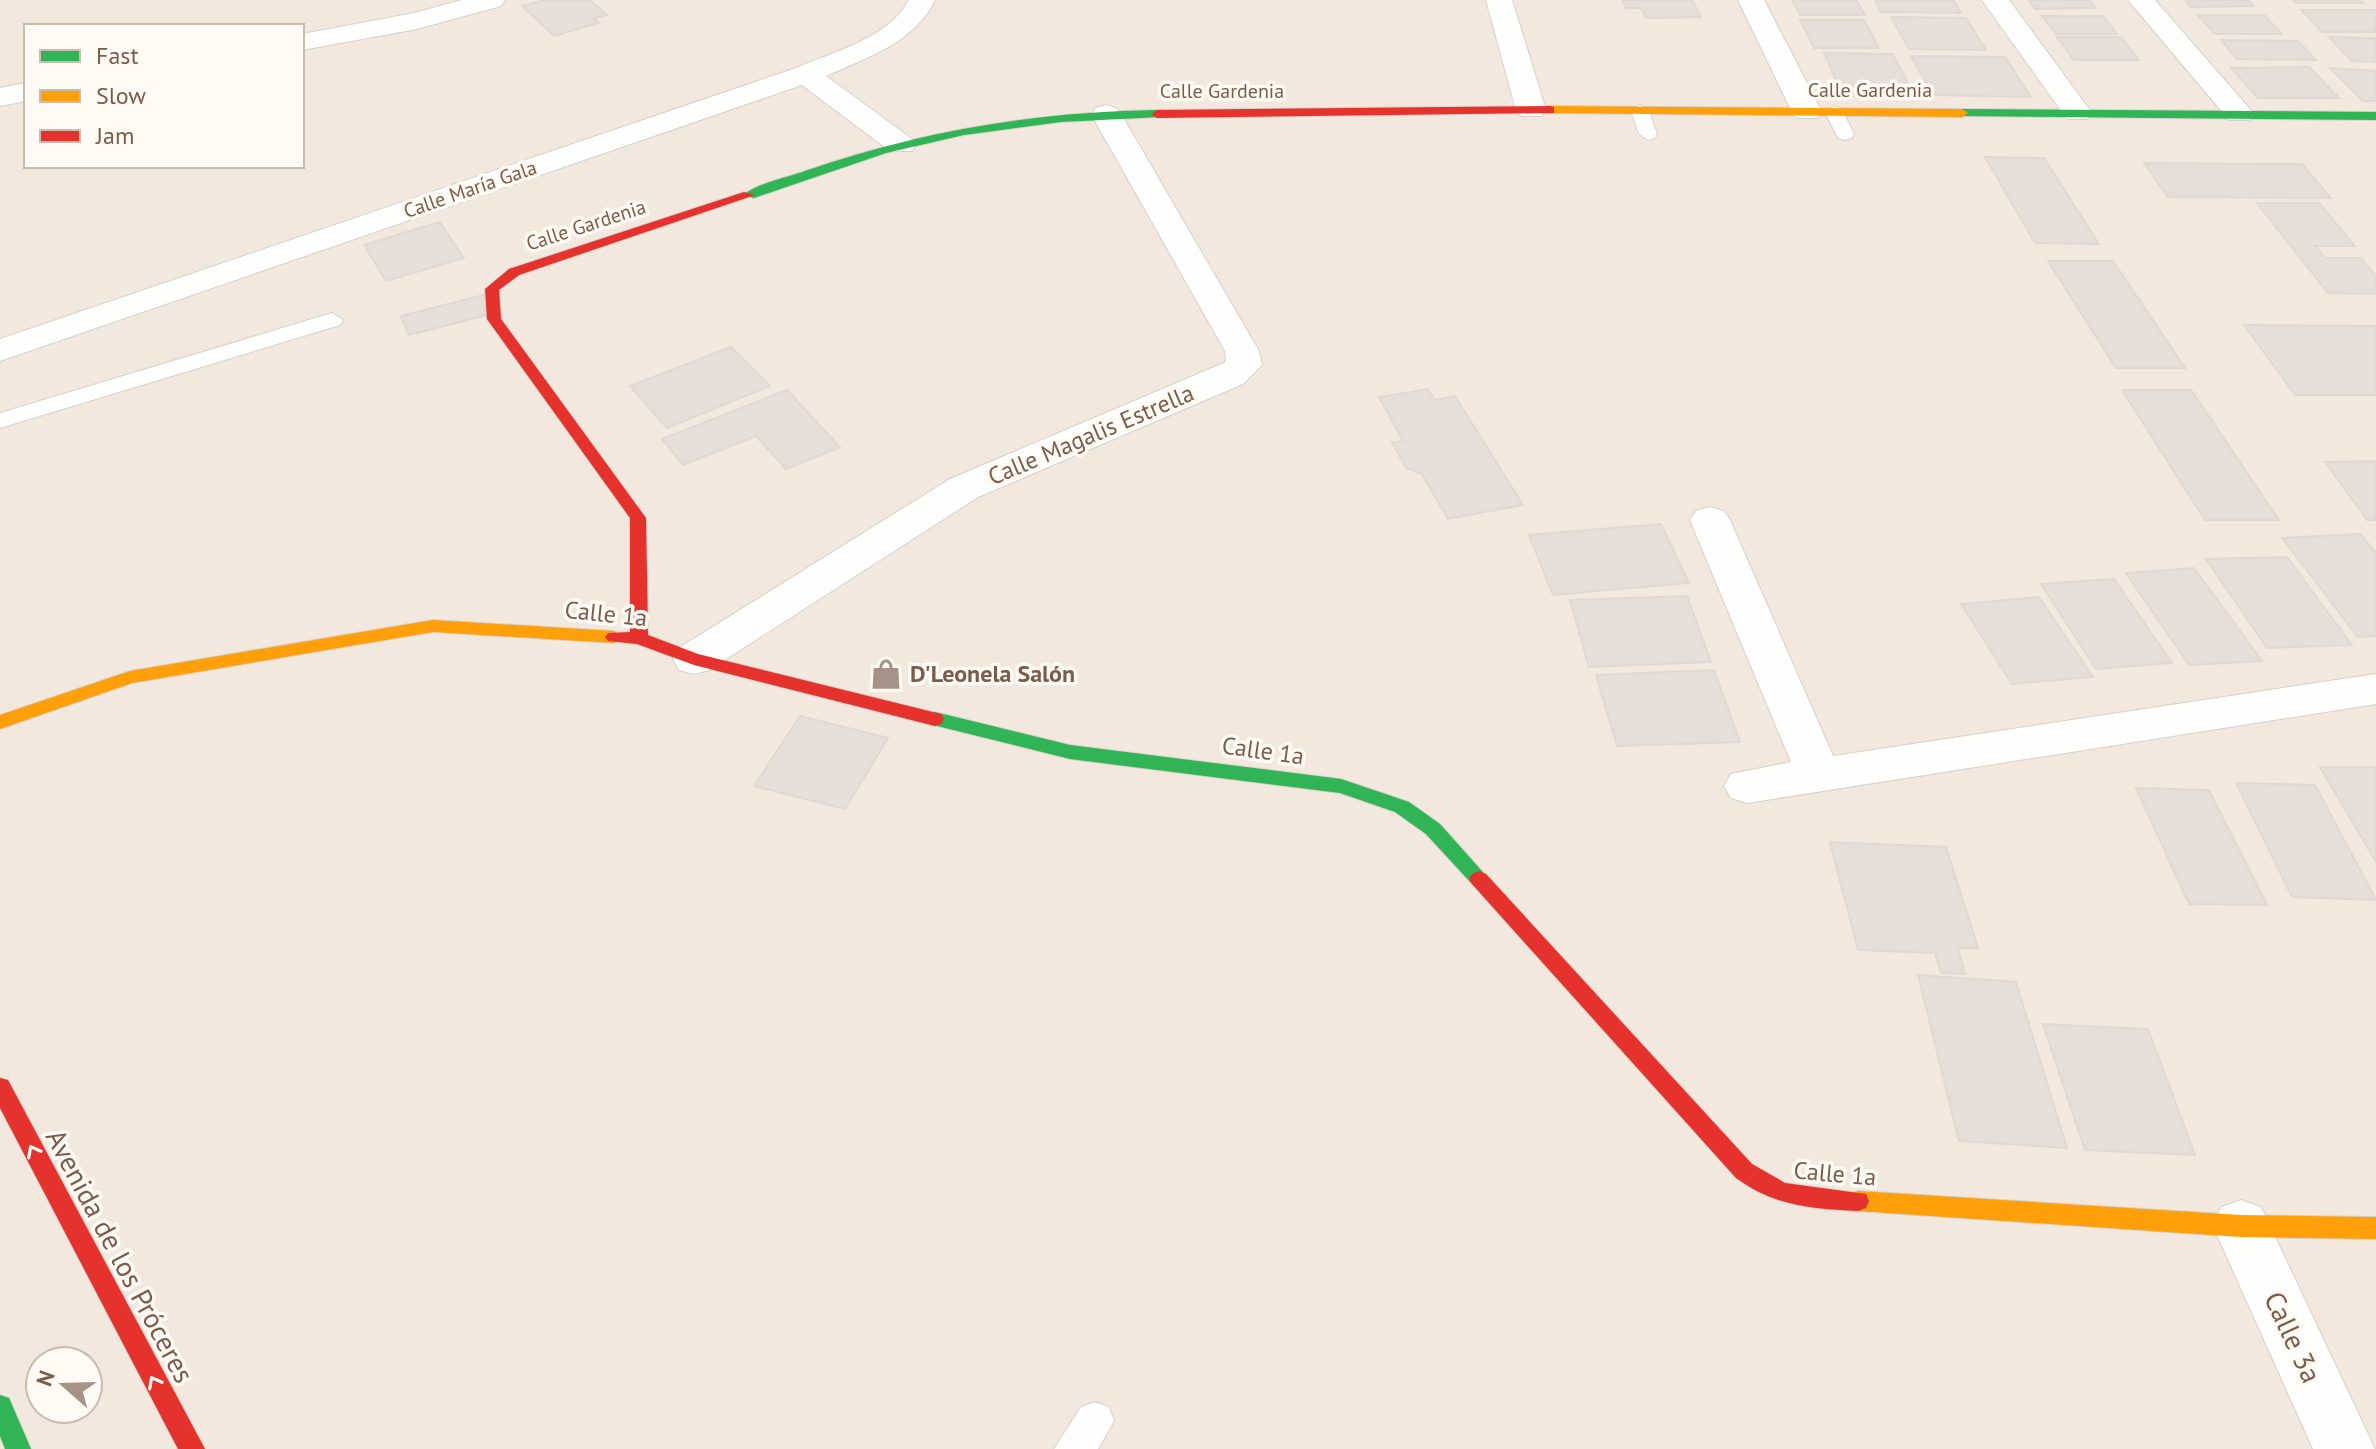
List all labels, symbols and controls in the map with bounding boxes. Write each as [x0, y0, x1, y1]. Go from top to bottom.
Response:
legend [24, 24, 304, 168]
text: Fast [96, 40, 139, 71]
street label: Calle Gardenia [1808, 77, 1932, 103]
street label: Calle Gardenia [1160, 78, 1284, 104]
text: Slow [96, 80, 146, 111]
text: Jam [95, 120, 134, 151]
street label: Calle María Gala [400, 154, 540, 224]
street label: Calle Gardenia [523, 193, 649, 257]
street label: Calle Magalis Estrella [983, 377, 1198, 492]
street label: Calle 1a [563, 594, 649, 633]
shop icon: D'Leonela Salón [869, 657, 903, 691]
place label: D'Leonela Salón [910, 658, 1075, 689]
street label: Calle 1a [1220, 729, 1306, 772]
street label: Avenida de los Próceres [38, 1122, 203, 1389]
one-way arrow [28, 1145, 43, 1159]
street label: Calle 1a [1792, 1154, 1878, 1193]
street label: Calle 3a [2256, 1285, 2331, 1388]
north arrow [24, 1345, 104, 1425]
text: N [30, 1367, 61, 1390]
one-way arrow [148, 1375, 163, 1390]

